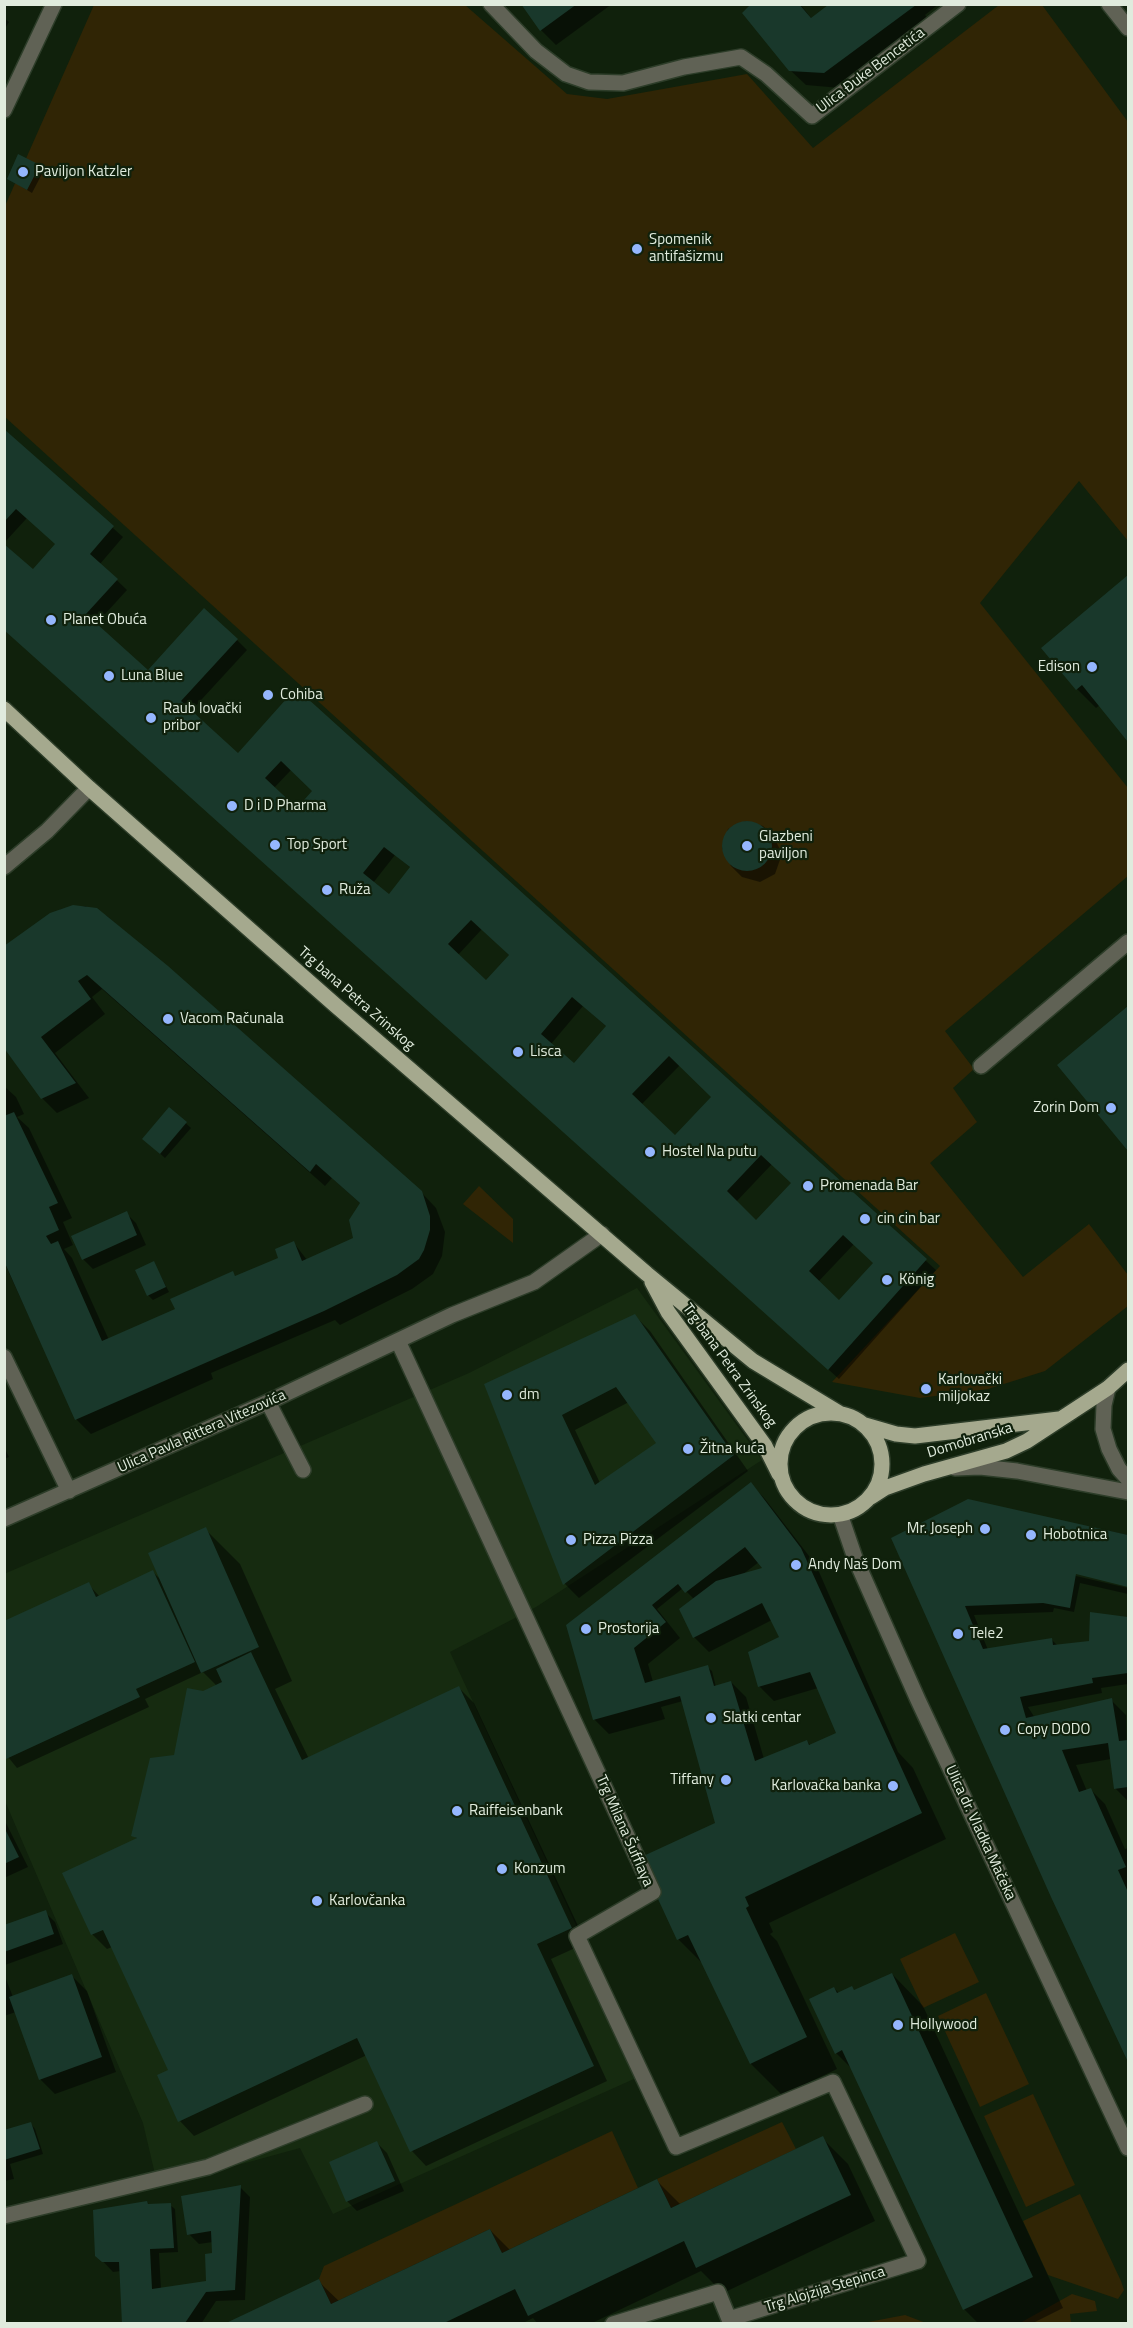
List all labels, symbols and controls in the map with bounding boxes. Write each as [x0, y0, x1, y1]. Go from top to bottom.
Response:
street label: Ulica Đuke Bencetića [813, 24, 929, 118]
place label: Paviljon Katzler [35, 163, 132, 181]
marker: Paviljon Katzler [16, 165, 30, 179]
place label: Spomenik antifašizmu [649, 231, 723, 266]
marker: Spomenik antifašizmu [630, 242, 644, 256]
place label: Planet Obuća [63, 611, 147, 629]
marker: Planet Obuća [44, 613, 58, 627]
place label: Edison [1038, 658, 1080, 676]
marker: Edison [1085, 660, 1099, 674]
place label: Luna Blue [121, 667, 183, 685]
marker: Luna Blue [102, 669, 116, 683]
place label: Cohiba [280, 686, 323, 704]
marker: Cohiba [261, 688, 275, 702]
place label: Raub lovački pribor [163, 700, 242, 735]
marker: Raub lovački pribor [144, 711, 158, 725]
place label: D i D Pharma [244, 797, 326, 815]
marker: D i D Pharma [225, 799, 239, 813]
place label: Glazbeni paviljon [759, 828, 813, 863]
place label: Top Sport [287, 836, 347, 854]
marker: Top Sport [268, 838, 282, 852]
marker: Glazbeni paviljon [740, 839, 754, 853]
place label: Ruža [339, 881, 370, 899]
marker: Ruža [320, 883, 334, 897]
street label: Trg bana Petra Zrinskog [294, 943, 418, 1055]
place label: Vacom Računala [180, 1010, 284, 1028]
marker: Vacom Računala [161, 1012, 175, 1026]
place label: Lisca [530, 1043, 561, 1061]
marker: Lisca [511, 1045, 525, 1059]
place label: Zorin Dom [1033, 1099, 1099, 1117]
marker: Zorin Dom [1104, 1101, 1118, 1115]
place label: Hostel Na putu [662, 1143, 757, 1161]
marker: Hostel Na putu [643, 1145, 657, 1159]
place label: Promenada Bar [820, 1177, 918, 1195]
marker: Promenada Bar [801, 1179, 815, 1193]
place label: cin cin bar [877, 1210, 940, 1228]
marker: cin cin bar [858, 1212, 872, 1226]
place label: König [899, 1271, 934, 1289]
marker: König [880, 1273, 894, 1287]
street label: Trg bana Petra Zrinskog [678, 1301, 780, 1431]
place label: Karlovački miljokaz [938, 1371, 1002, 1406]
marker: Karlovački miljokaz [919, 1382, 933, 1396]
place label: dm [519, 1386, 539, 1404]
street label: Ulica Pavla Rittera Vitezovića [115, 1387, 289, 1477]
marker: dm [500, 1388, 514, 1402]
street label: Domobranska [925, 1419, 1015, 1463]
place label: Žitna kuća [700, 1440, 765, 1458]
marker: Žitna kuća [681, 1442, 695, 1456]
place label: Mr. Joseph [907, 1520, 973, 1538]
marker: Mr. Joseph [978, 1522, 992, 1536]
place label: Hobotnica [1043, 1526, 1107, 1544]
marker: Hobotnica [1024, 1528, 1038, 1542]
place label: Pizza Pizza [583, 1531, 653, 1549]
marker: Pizza Pizza [564, 1533, 578, 1547]
place label: Andy Naš Dom [808, 1556, 902, 1574]
marker: Andy Naš Dom [789, 1558, 803, 1572]
place label: Prostorija [598, 1620, 659, 1638]
marker: Prostorija [579, 1622, 593, 1636]
place label: Tele2 [970, 1625, 1004, 1643]
marker: Tele2 [951, 1627, 965, 1641]
place label: Slatki centar [723, 1709, 801, 1727]
marker: Slatki centar [704, 1711, 718, 1725]
place label: Copy DODO [1017, 1721, 1090, 1739]
marker: Copy DODO [998, 1723, 1012, 1737]
street label: Ulica dr. Vladka Mačeka [941, 1763, 1019, 1903]
place label: Tiffany [670, 1771, 714, 1789]
street label: Trg Milana Šufflaya [591, 1773, 657, 1889]
marker: Tiffany [719, 1773, 733, 1787]
place label: Karlovačka banka [771, 1777, 881, 1795]
marker: Karlovačka banka [886, 1779, 900, 1793]
place label: Raiffeisenbank [469, 1802, 563, 1820]
marker: Raiffeisenbank [450, 1804, 464, 1818]
place label: Konzum [514, 1860, 566, 1878]
marker: Konzum [495, 1862, 509, 1876]
place label: Karlovčanka [329, 1892, 405, 1910]
marker: Karlovčanka [310, 1894, 324, 1908]
place label: Hollywood [910, 2016, 977, 2034]
marker: Hollywood [891, 2018, 905, 2032]
street label: Trg Alojzija Stepinca [763, 2263, 887, 2317]

